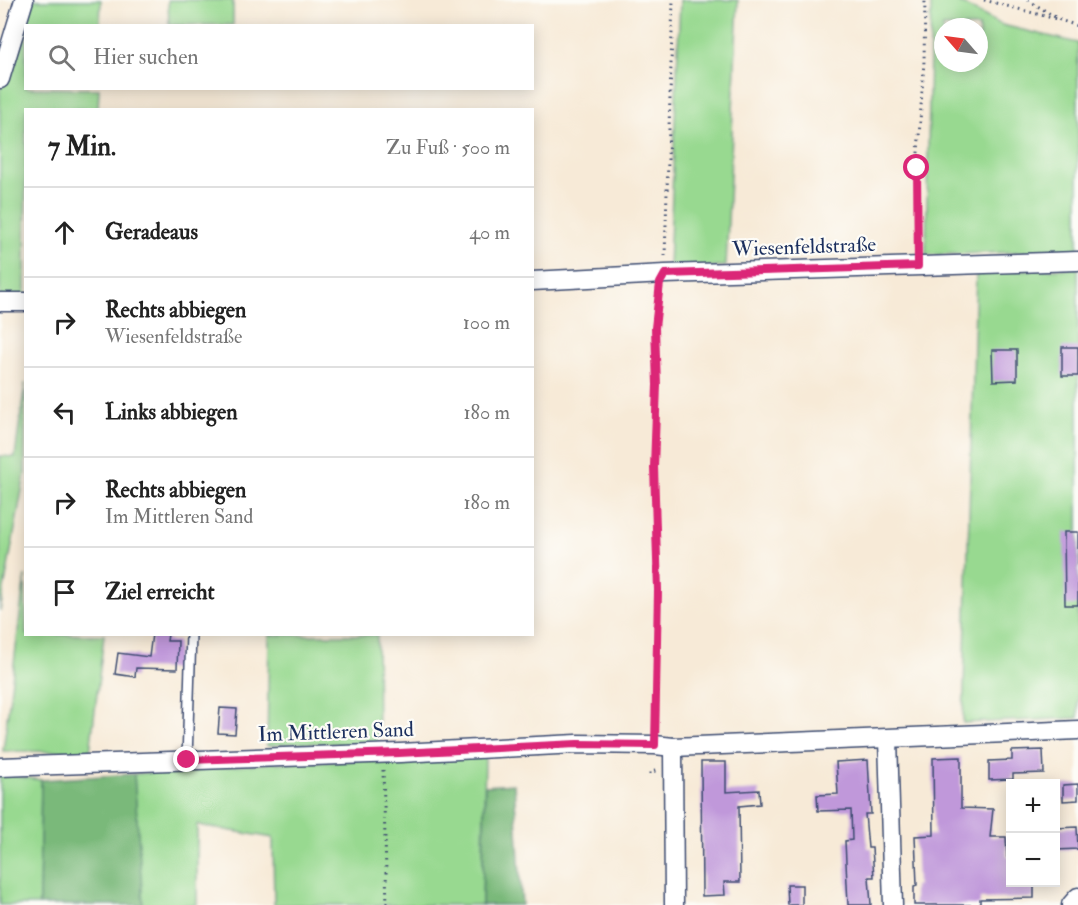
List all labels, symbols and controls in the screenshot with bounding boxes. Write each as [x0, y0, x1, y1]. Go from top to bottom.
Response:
north arrow [934, 18, 988, 72]
search box [24, 24, 534, 90]
icon: search [45, 41, 78, 74]
text: Hier suchen [93, 43, 199, 71]
text: 7 Min. [48, 131, 116, 163]
text: Zu Fuß · 500 m [386, 135, 510, 160]
route start [903, 154, 929, 180]
icon: ahead [48, 216, 81, 249]
text: Geradeaus [105, 218, 198, 246]
text: 40 m [469, 220, 510, 245]
street label: Wiesenfeldstraße [731, 231, 877, 263]
text: Rechts abbiegen [105, 296, 246, 324]
icon: right [48, 306, 81, 339]
text: 100 m [463, 310, 510, 335]
text: Wiesenfeldstraße [105, 324, 242, 349]
icon: left [48, 396, 81, 429]
text: Links abbiegen [105, 398, 238, 426]
text: 180 m [463, 400, 510, 425]
text: Rechts abbiegen [105, 476, 246, 504]
icon: right [48, 486, 81, 519]
text: 180 m [463, 490, 510, 515]
text: Im Mittleren Sand [105, 504, 253, 529]
icon: arrive [48, 576, 81, 609]
text: Ziel erreicht [105, 578, 215, 606]
street label: Im Mittleren Sand [258, 716, 415, 748]
route end [173, 746, 199, 772]
map controls [1006, 779, 1060, 887]
button: + [1006, 779, 1060, 833]
button: − [1006, 833, 1060, 887]

